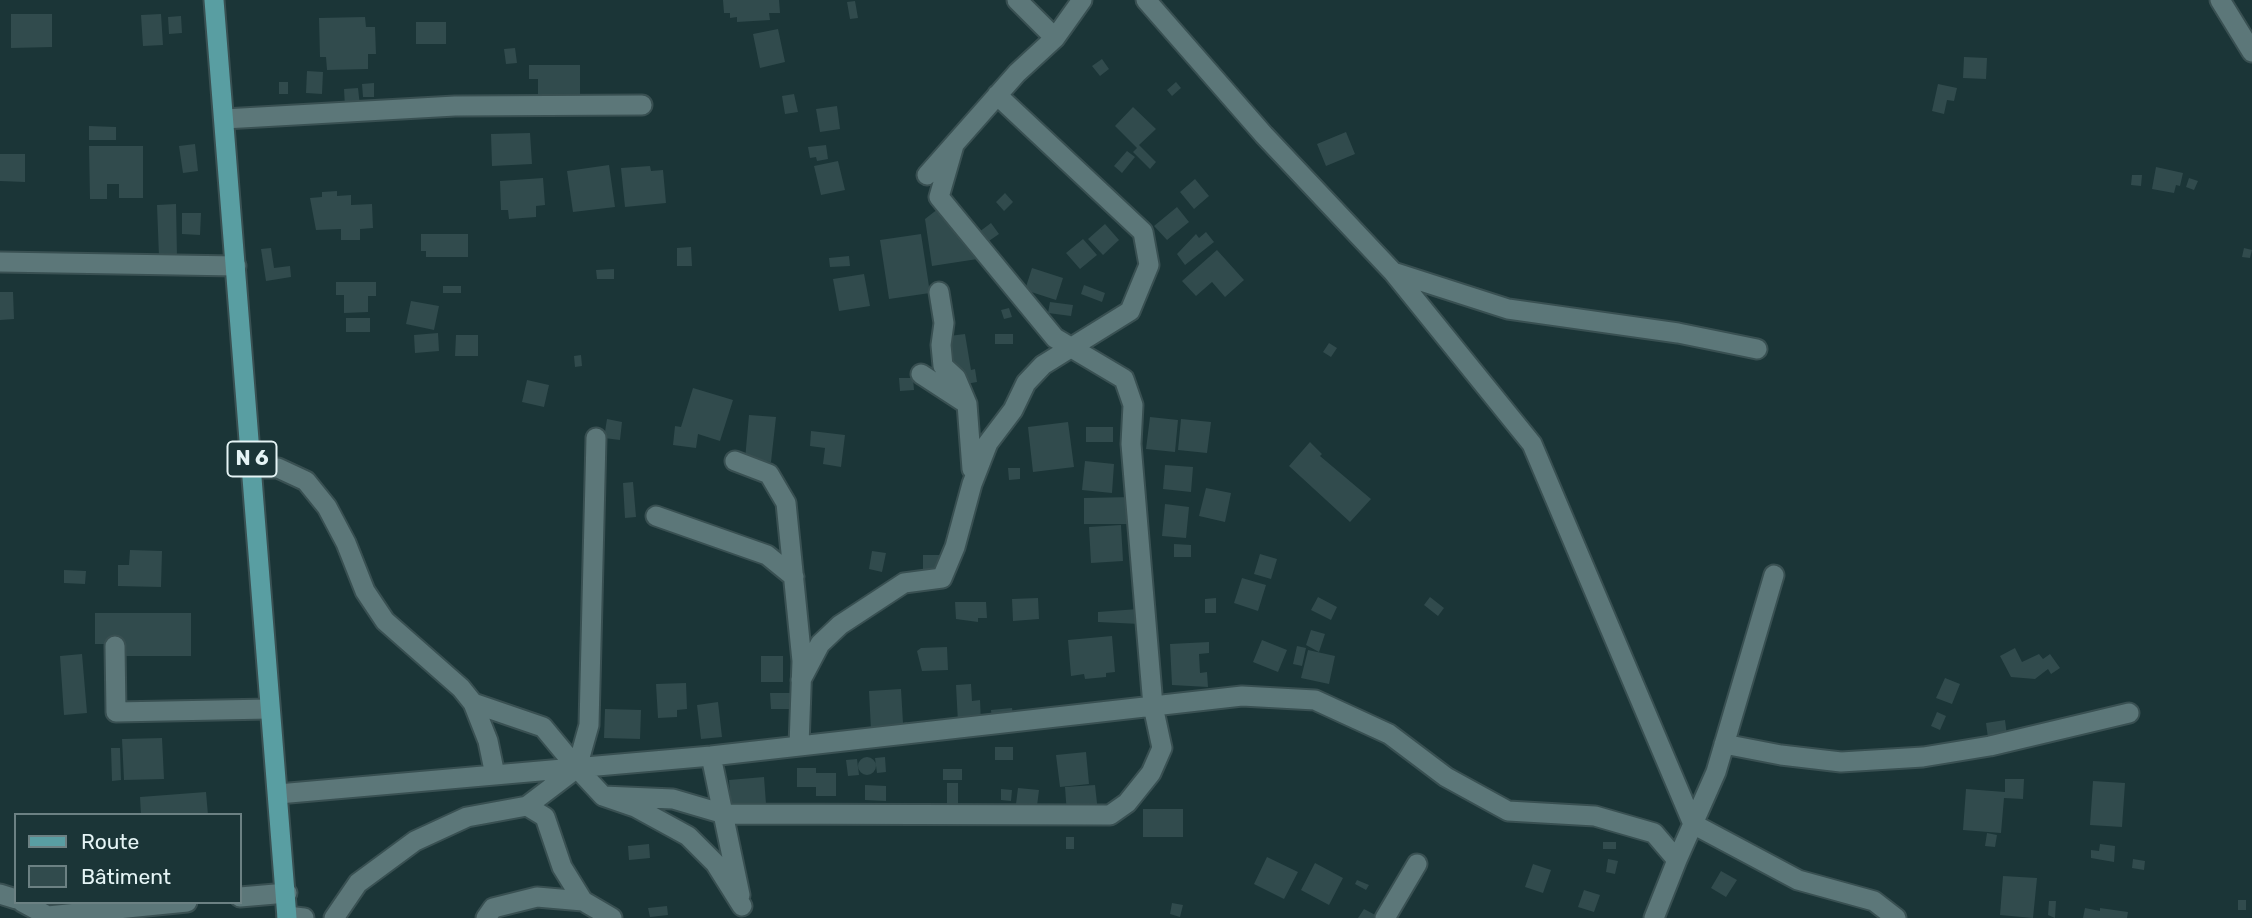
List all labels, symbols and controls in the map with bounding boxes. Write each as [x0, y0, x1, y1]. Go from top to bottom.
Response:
road number: N 6 [228, 442, 276, 476]
legend [14, 813, 242, 904]
text: Route [81, 829, 139, 854]
text: Bâtiment [81, 864, 171, 889]

